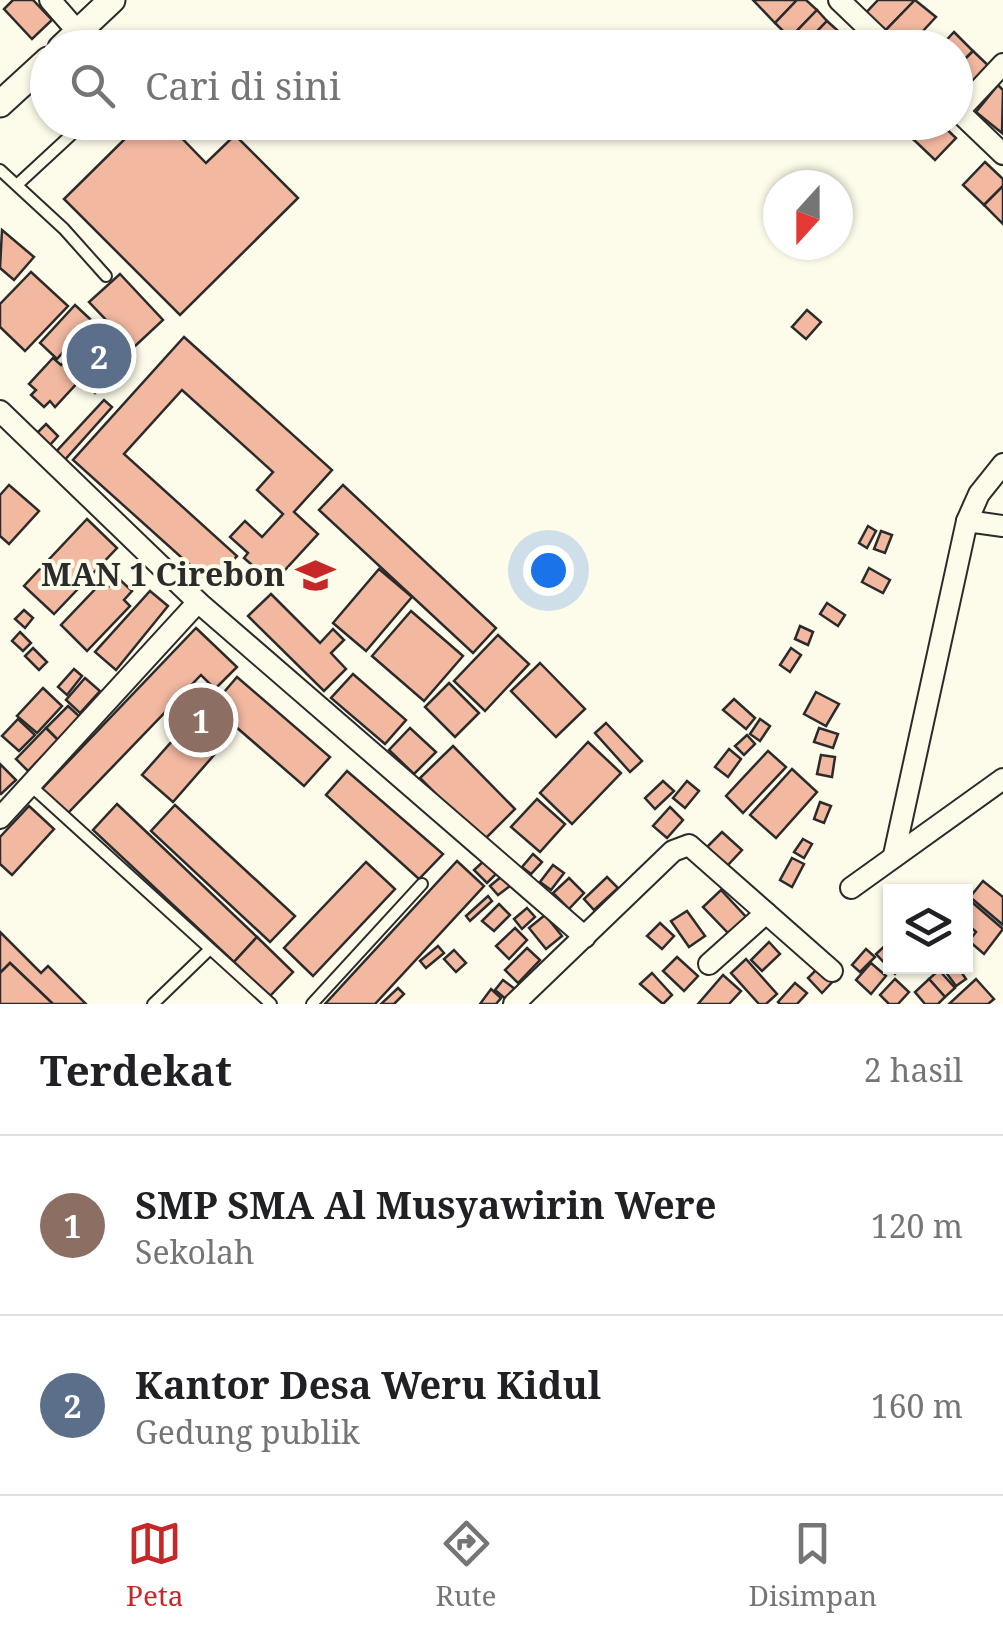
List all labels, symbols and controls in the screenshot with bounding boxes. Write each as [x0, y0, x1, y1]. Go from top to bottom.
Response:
search box [30, 30, 973, 140]
icon: search [65, 58, 120, 113]
text: Cari di sini [145, 59, 341, 111]
north arrow [763, 170, 853, 260]
pin: 2 [66, 318, 132, 394]
your location [523, 545, 574, 596]
place label: MAN 1 Cirebon [41, 552, 285, 595]
school or university icon: MAN 1 Cirebon [294, 554, 336, 596]
pin: 1 [168, 682, 234, 758]
map controls [883, 884, 973, 974]
button: layers [883, 884, 973, 974]
text: Terdekat [40, 1041, 232, 1098]
text: 2 hasil [864, 1048, 963, 1091]
text: SMP SMA Al Musyawirin Were [135, 1178, 716, 1230]
text: 1 [63, 1204, 82, 1247]
text: 120 m [871, 1204, 963, 1247]
text: Sekolah [135, 1230, 254, 1273]
text: Kantor Desa Weru Kidul [135, 1358, 601, 1410]
text: 2 [63, 1384, 82, 1427]
text: 160 m [871, 1384, 963, 1427]
text: Gedung publik [135, 1410, 360, 1453]
tab: Peta [126, 1516, 184, 1614]
tab: Rute [436, 1516, 497, 1614]
tab: Disimpan [749, 1516, 877, 1614]

